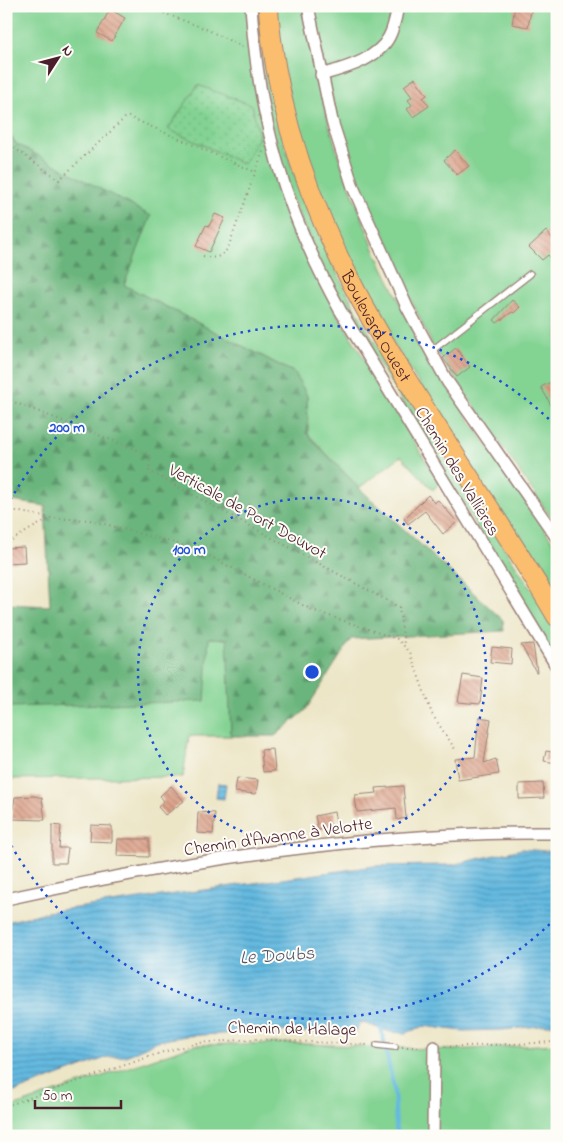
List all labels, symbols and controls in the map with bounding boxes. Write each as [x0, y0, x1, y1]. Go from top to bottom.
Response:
north arrow [32, 32, 82, 82]
text: N [56, 41, 79, 61]
street label: Boulevard Ouest [332, 266, 417, 388]
street label: Chemin des Vallières [407, 402, 505, 542]
text: 200 m [48, 417, 85, 439]
street label: Verticale de Port Douvot [162, 458, 331, 567]
text: 100 m [172, 539, 206, 561]
centre of rings [303, 663, 321, 681]
street label: Chemin d'Avanne à Velotte [182, 812, 375, 864]
water label: Le Doubs [239, 940, 316, 973]
street label: Chemin de Halage [227, 1016, 358, 1045]
scale bar [35, 1077, 121, 1109]
text: 50 m [42, 1085, 73, 1107]

